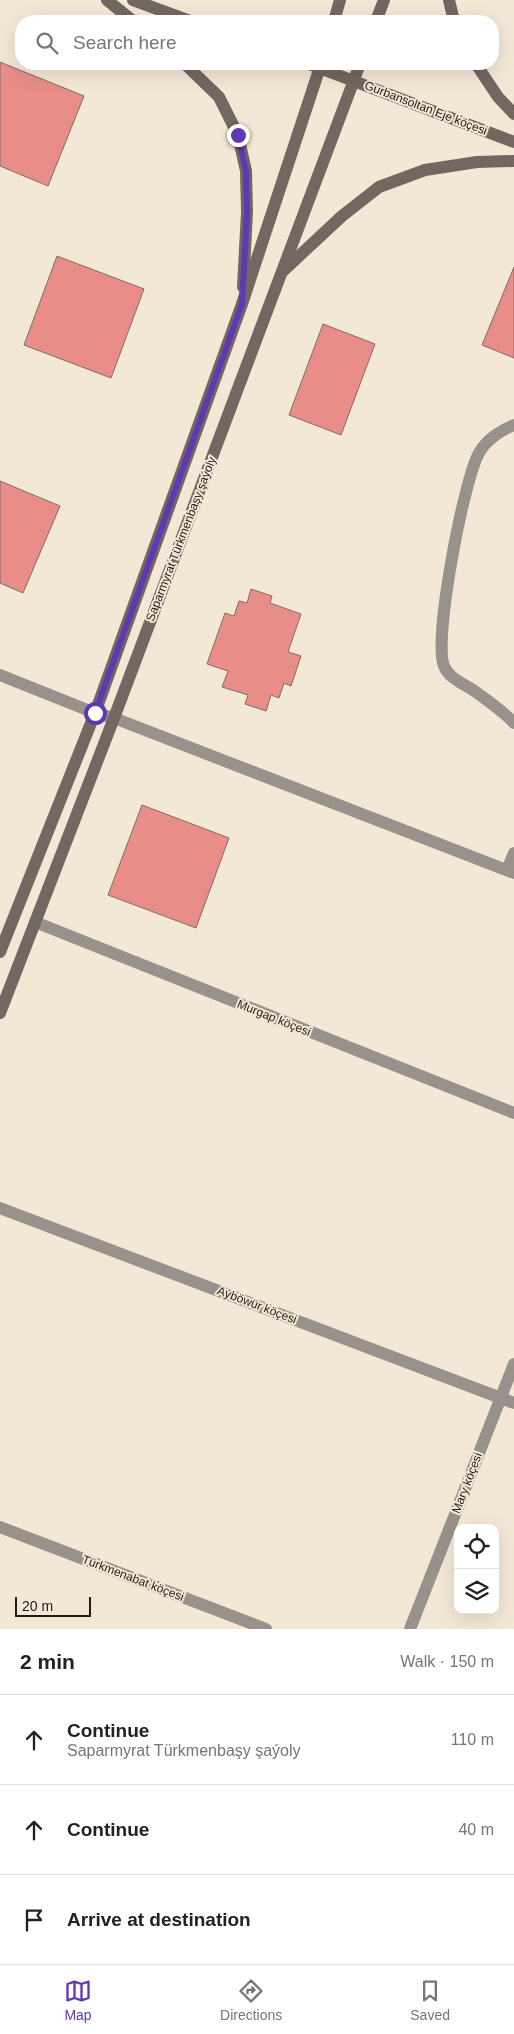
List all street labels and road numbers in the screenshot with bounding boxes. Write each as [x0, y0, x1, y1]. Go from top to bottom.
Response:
street label: Gurbansoltan Eje köçesi [363, 78, 489, 138]
street label: Saparmyrat Türkmenbaşy şaýoly [143, 455, 219, 623]
street label: Murgap köçesi [235, 997, 313, 1039]
street label: Aýböwür köçesi [215, 1283, 299, 1327]
street label: Mary köçesi [449, 1451, 485, 1515]
street label: Türkmenabat köçesi [80, 1552, 186, 1604]

